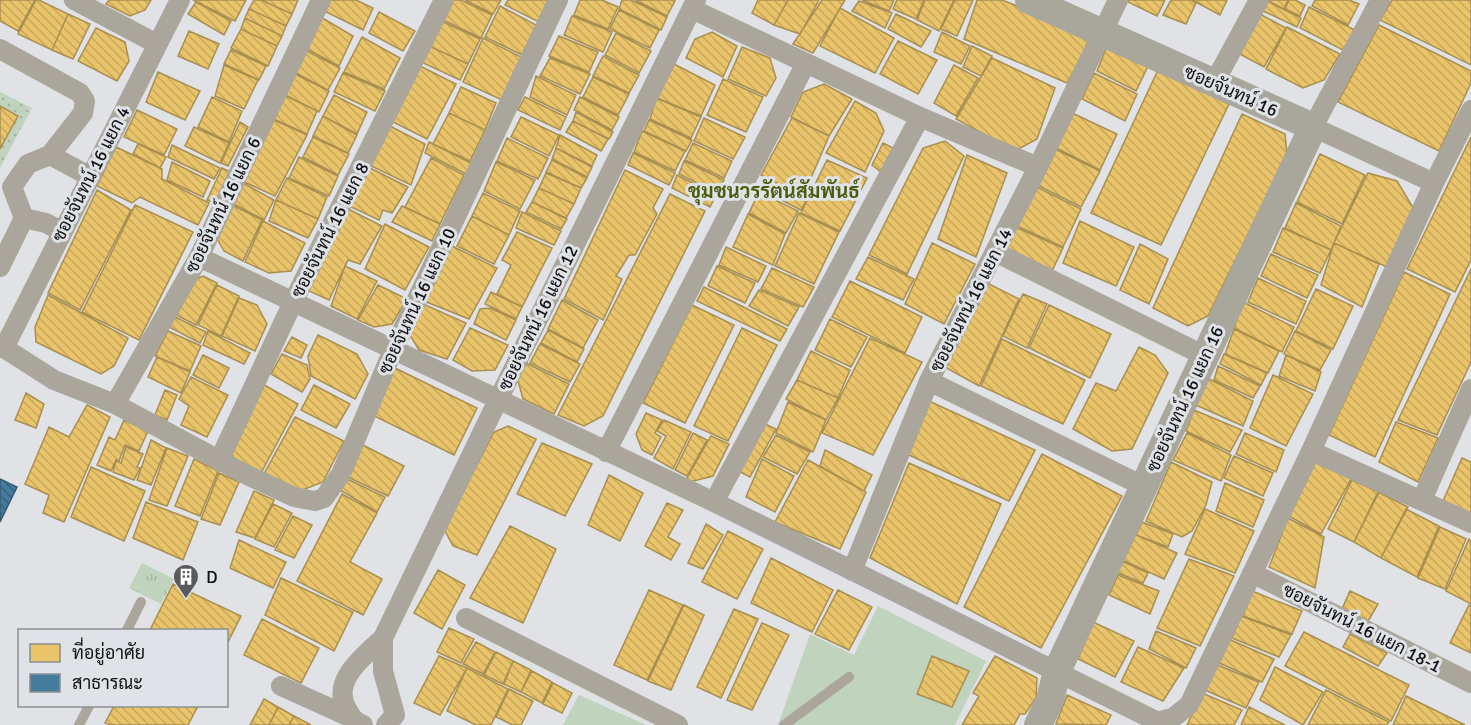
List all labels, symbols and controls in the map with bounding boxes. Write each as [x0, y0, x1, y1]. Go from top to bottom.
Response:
street label: ซอยจันทน์ 16 [1181, 59, 1282, 121]
street label: ซอยจันทน์ 16 แยก 4 [46, 102, 135, 245]
street label: ซอยจันทน์ 16 แยก 6 [179, 132, 266, 277]
street label: ซอยจันทน์ 16 แยก 8 [285, 158, 374, 301]
district label: ชุมชนวรรัตน์สัมพันธ์ [688, 178, 861, 206]
street label: ซอยจันทน์ 16 แยก 14 [923, 223, 1017, 376]
street label: ซอยจันทน์ 16 แยก 10 [372, 224, 460, 378]
street label: ซอยจันทน์ 16 แยก 12 [492, 241, 583, 394]
street label: ซอยจันทน์ 16 แยก 16 [1140, 322, 1228, 476]
building icon: D [171, 562, 201, 600]
place label: D [206, 566, 218, 588]
street label: ซอยจันทน์ 16 แยก 18-1 [1279, 577, 1446, 677]
legend [18, 629, 228, 707]
text: ที่อยู่อาศัย [72, 637, 145, 666]
text: สาธารณะ [72, 672, 143, 694]

